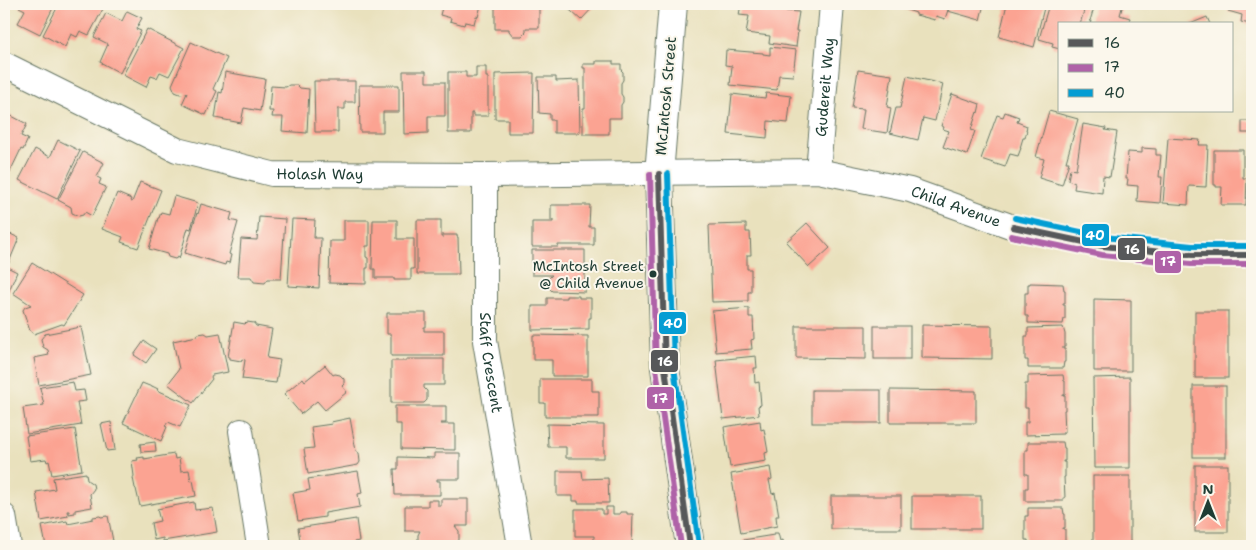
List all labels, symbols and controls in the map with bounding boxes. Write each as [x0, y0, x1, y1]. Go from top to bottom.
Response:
legend [1058, 22, 1234, 112]
text: 16 [1104, 33, 1120, 53]
street label: McIntosh Street [651, 36, 681, 156]
street label: Gudereit Way [811, 37, 839, 138]
text: 17 [1104, 57, 1120, 77]
text: 40 [1104, 83, 1125, 103]
street label: Holash Way [276, 164, 363, 184]
street label: Child Avenue [908, 181, 1004, 232]
line badge: 40 [1081, 223, 1110, 247]
text: 40 [1085, 226, 1105, 244]
line badge: 16 [1117, 237, 1146, 261]
text: 16 [1124, 240, 1140, 258]
line badge: 17 [1154, 250, 1182, 274]
text: 17 [1160, 252, 1176, 270]
place label: McIntosh Street @ Child Avenue [533, 257, 644, 292]
marker: McIntosh Street @ Child Avenue [648, 269, 658, 279]
line badge: 40 [658, 311, 687, 335]
street label: Staff Crescent [474, 312, 507, 414]
text: 40 [663, 314, 683, 332]
line badge: 16 [650, 349, 679, 373]
text: 16 [657, 352, 673, 370]
line badge: 17 [646, 386, 675, 410]
text: 17 [652, 389, 668, 407]
north arrow [1184, 478, 1234, 528]
text: N [1202, 480, 1214, 498]

